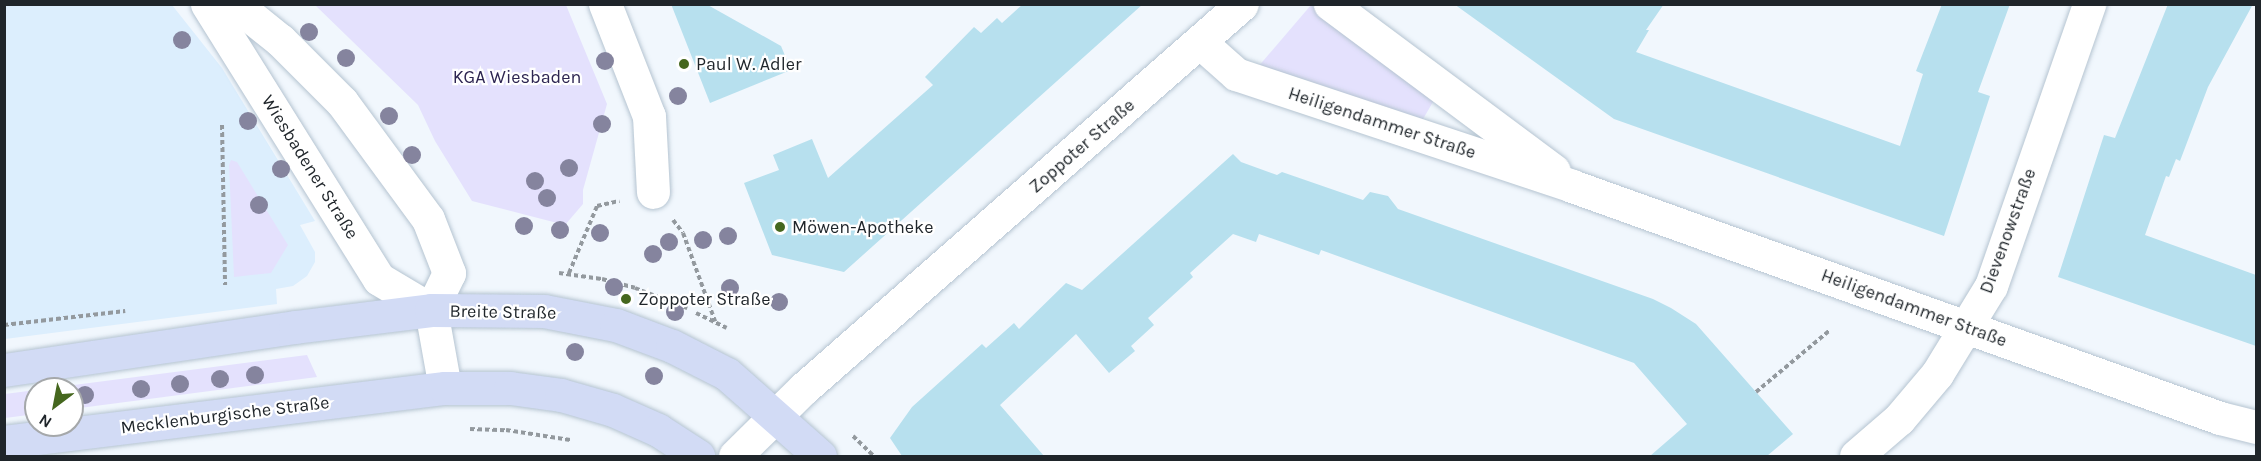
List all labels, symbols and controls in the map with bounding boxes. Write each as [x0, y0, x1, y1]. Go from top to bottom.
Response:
place label: Paul W. Adler [696, 53, 801, 75]
marker: Paul W. Adler [677, 57, 691, 71]
park label: KGA Wiesbaden [453, 66, 581, 88]
street label: Heiligendammer Straße [1285, 82, 1479, 164]
street label: Wiesbadener Straße [257, 91, 363, 243]
street label: Zoppoter Straße [1025, 94, 1139, 198]
street label: Dievenowstraße [1975, 166, 2041, 296]
place label: Möwen-Apotheke [792, 216, 933, 238]
marker: Möwen-Apotheke [773, 220, 787, 234]
street label: Heiligendammer Straße [1818, 264, 2010, 352]
place label: Zoppoter Straße [638, 288, 771, 310]
marker: Zoppoter Straße [619, 292, 633, 306]
street label: Breite Straße [449, 300, 557, 324]
north arrow [24, 377, 84, 437]
street label: Mecklenburgische Straße [120, 391, 330, 439]
text: N [35, 410, 55, 432]

